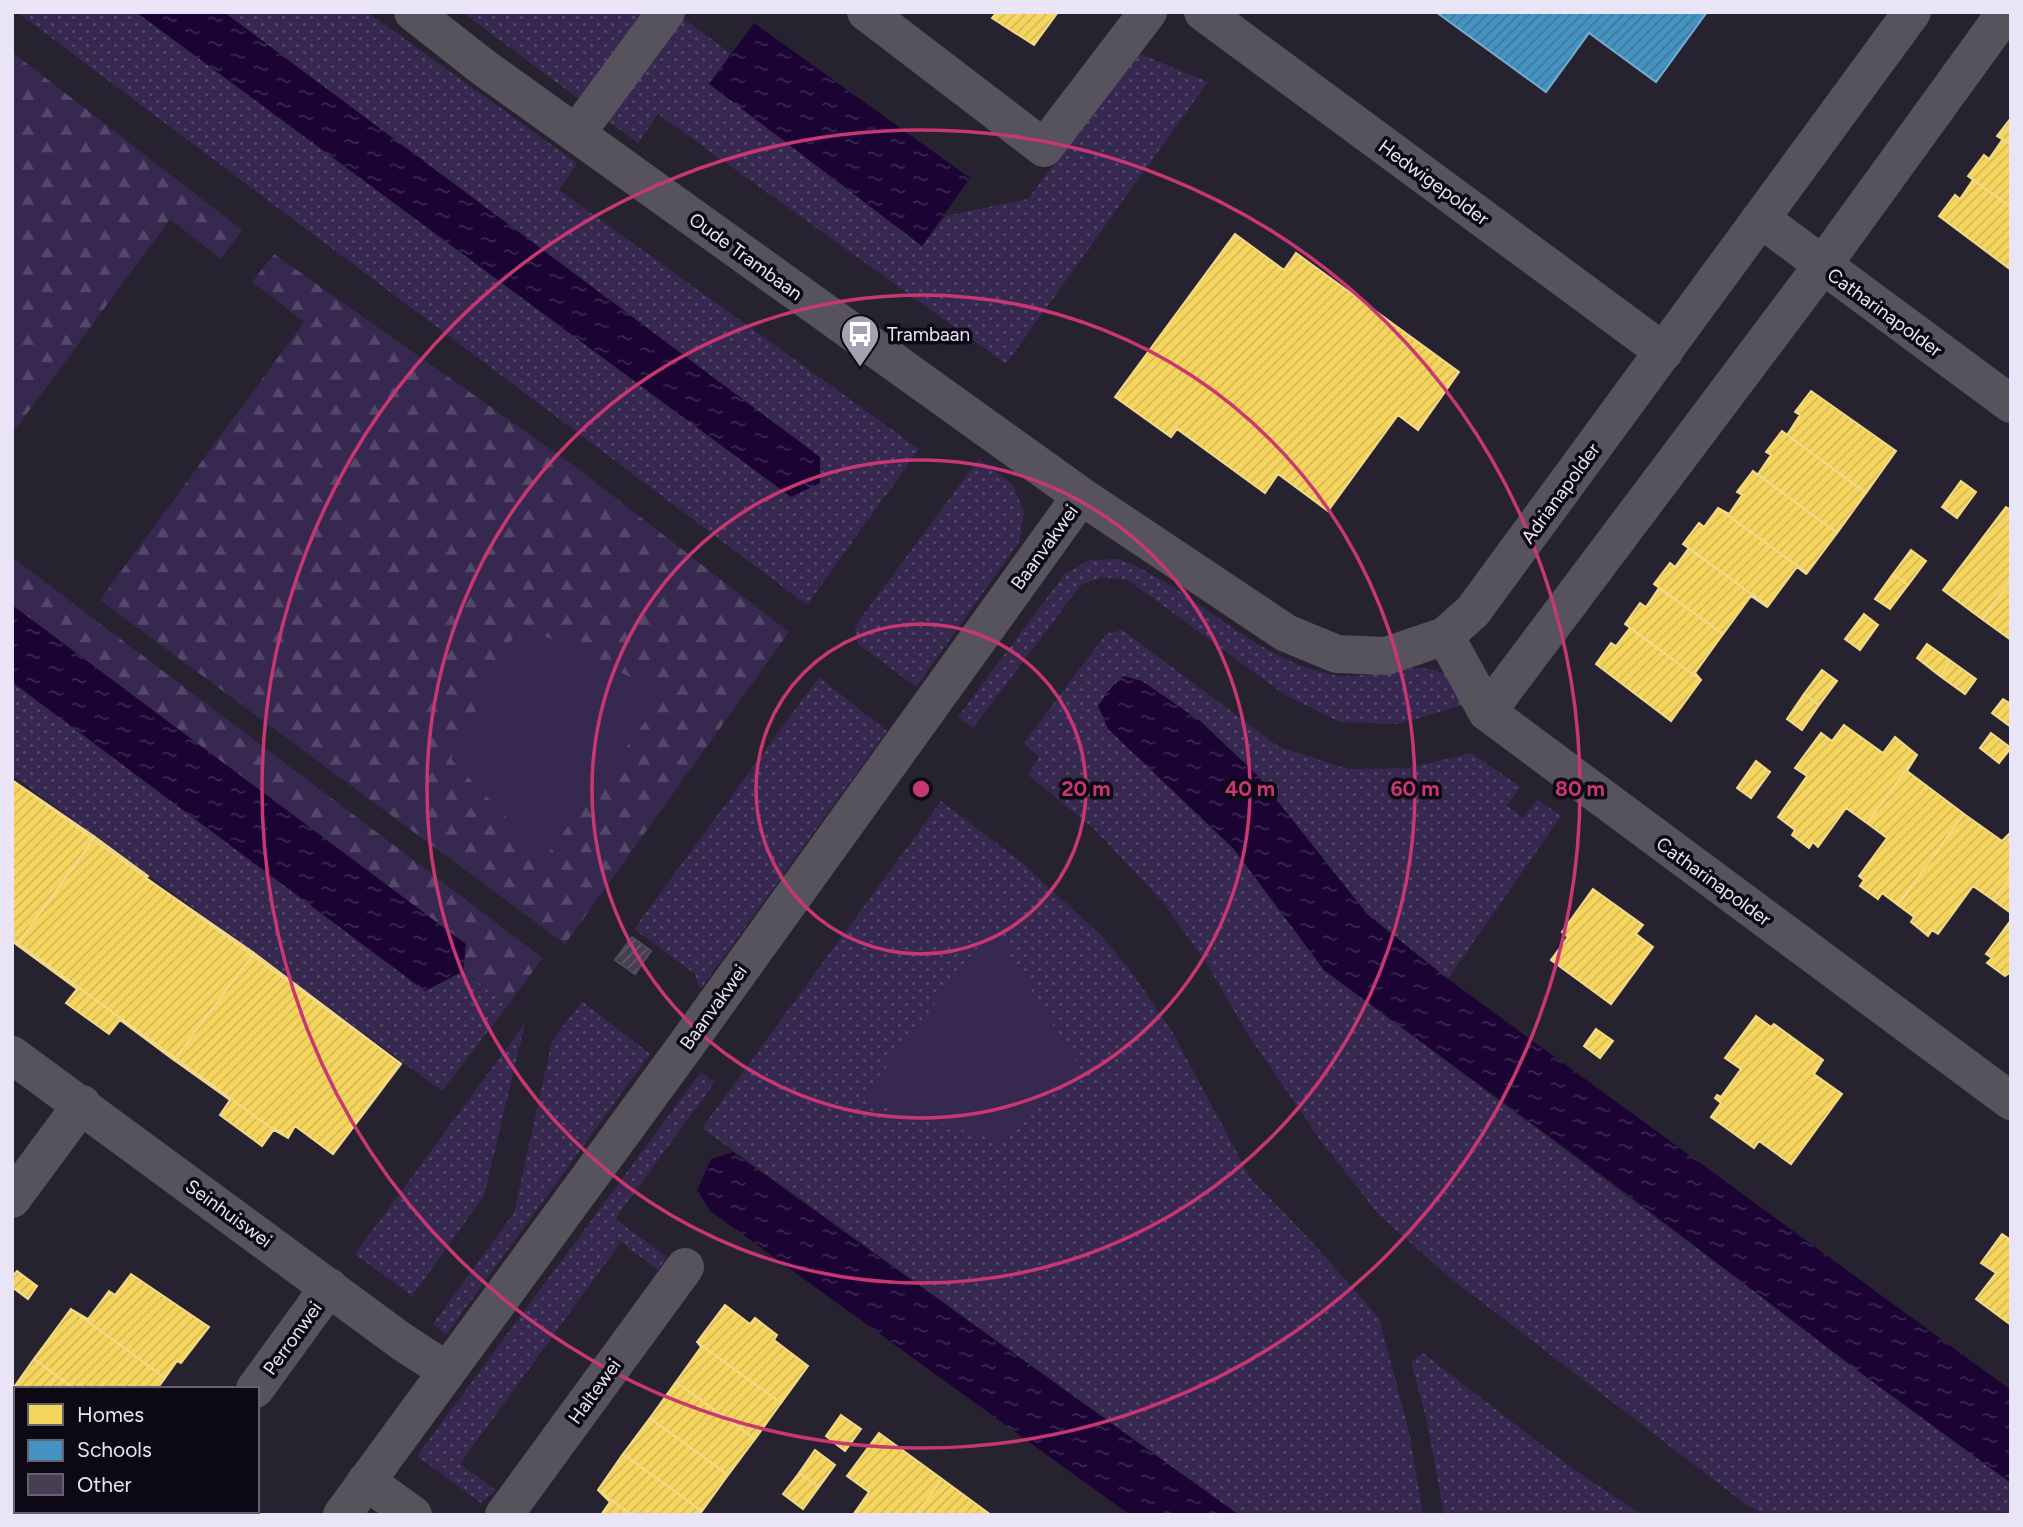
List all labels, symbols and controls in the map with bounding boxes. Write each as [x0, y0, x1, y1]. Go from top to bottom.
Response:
street label: Hedwigepolder [1374, 135, 1494, 231]
street label: Oude Trambaan [685, 208, 807, 305]
street label: Catharinapolder [1823, 263, 1947, 362]
bus stop icon: Trambaan [839, 313, 881, 368]
place label: Trambaan [887, 323, 970, 346]
street label: Adrianapolder [1516, 438, 1605, 548]
street label: Baanvakwei [1006, 500, 1083, 594]
text: 20 m [1061, 776, 1111, 801]
text: 40 m [1225, 776, 1275, 801]
text: 60 m [1390, 776, 1440, 801]
text: 80 m [1555, 776, 1605, 801]
centre of rings [909, 777, 933, 801]
street label: Catharinapolder [1652, 832, 1776, 931]
street label: Baanvakwei [675, 960, 752, 1054]
street label: Seinhuiswei [181, 1174, 276, 1252]
street label: Perronwei [258, 1297, 327, 1379]
street label: Haltewei [563, 1354, 626, 1428]
legend [14, 1387, 259, 1513]
text: Homes [77, 1402, 144, 1427]
text: Schools [77, 1437, 152, 1462]
text: Other [77, 1472, 132, 1497]

